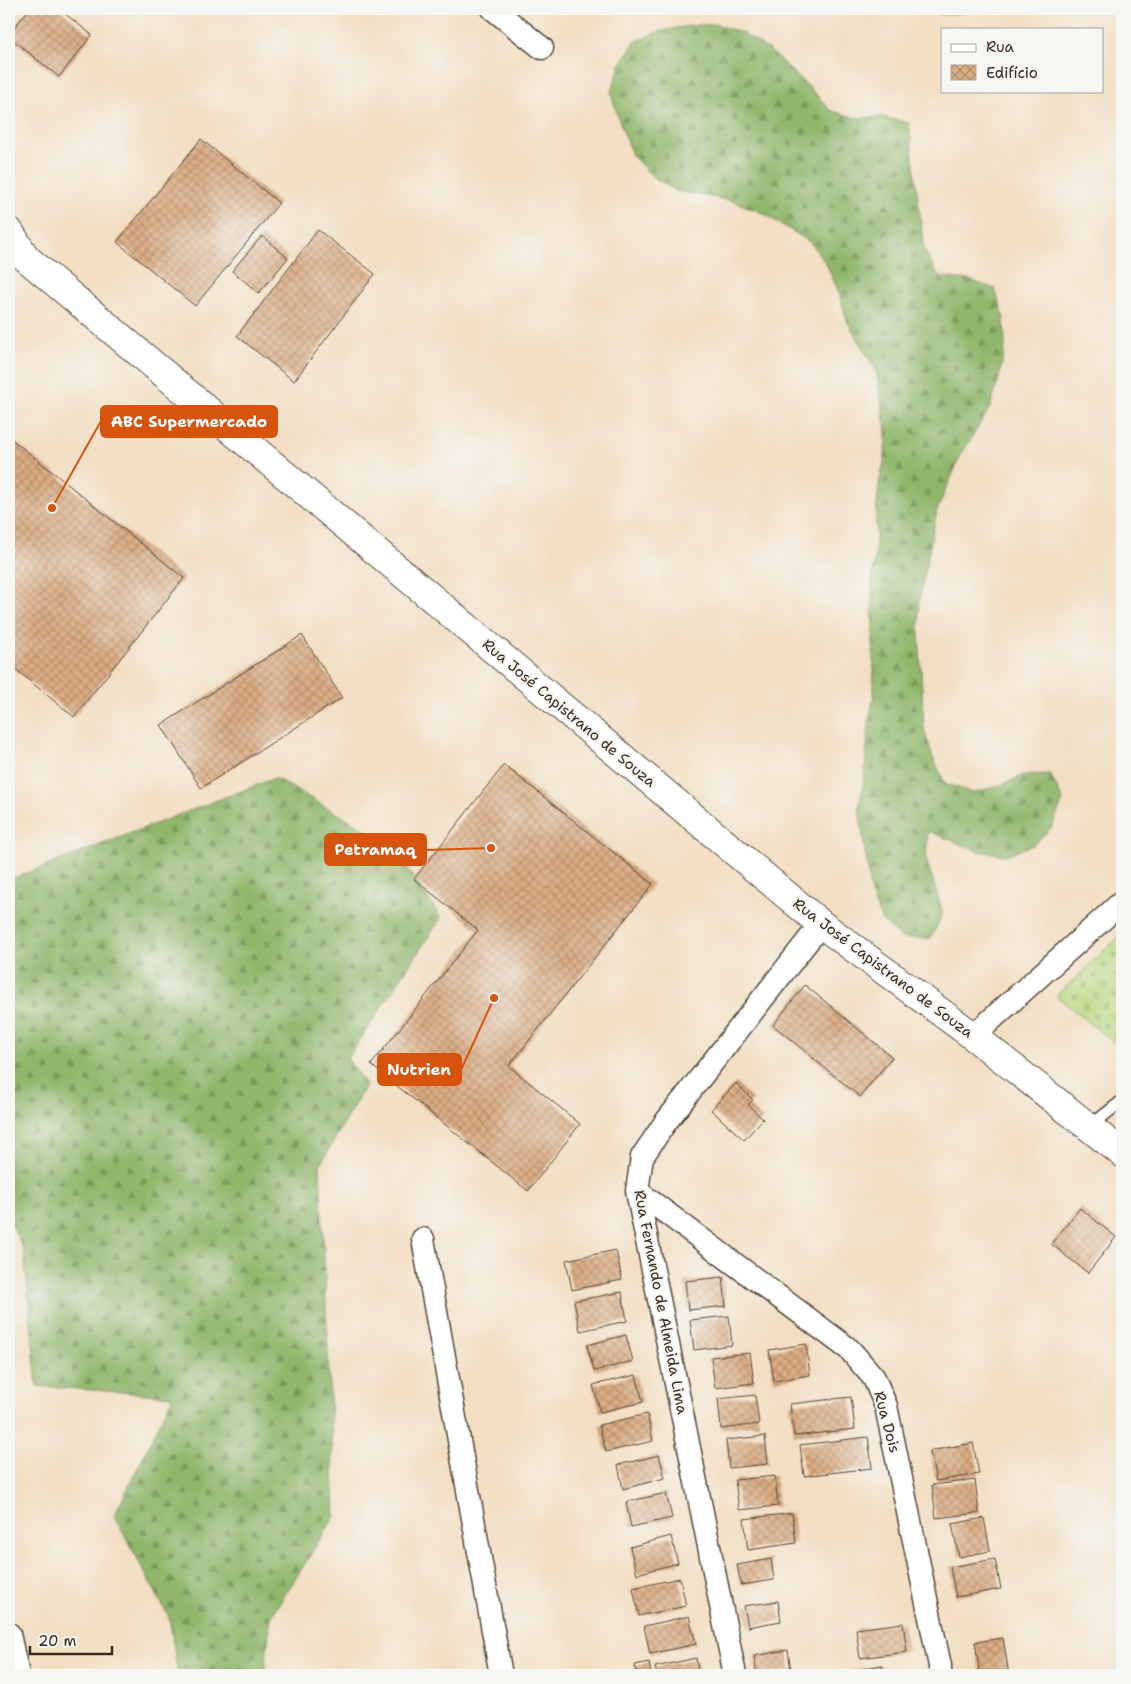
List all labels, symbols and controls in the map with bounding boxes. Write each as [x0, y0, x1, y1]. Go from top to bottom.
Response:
legend [941, 28, 1104, 92]
text: Rua [986, 37, 1015, 57]
text: Edifício [986, 63, 1038, 83]
callout: ABC Supermercado [101, 406, 277, 437]
text: ABC Supermercado [111, 411, 267, 432]
street label: Rua José Capistrano de Souza [478, 634, 661, 792]
callout: Petramaq [325, 834, 426, 865]
text: Petramaq [334, 839, 418, 860]
street label: Rua José Capistrano de Souza [789, 894, 978, 1043]
callout: Nutrien [378, 1054, 461, 1085]
text: Nutrien [387, 1059, 451, 1080]
street label: Rua Fernando de Almeida Lima [629, 1188, 693, 1417]
street label: Rua Dois [869, 1389, 905, 1455]
scale bar [30, 1624, 112, 1656]
text: 20 m [38, 1631, 77, 1651]

